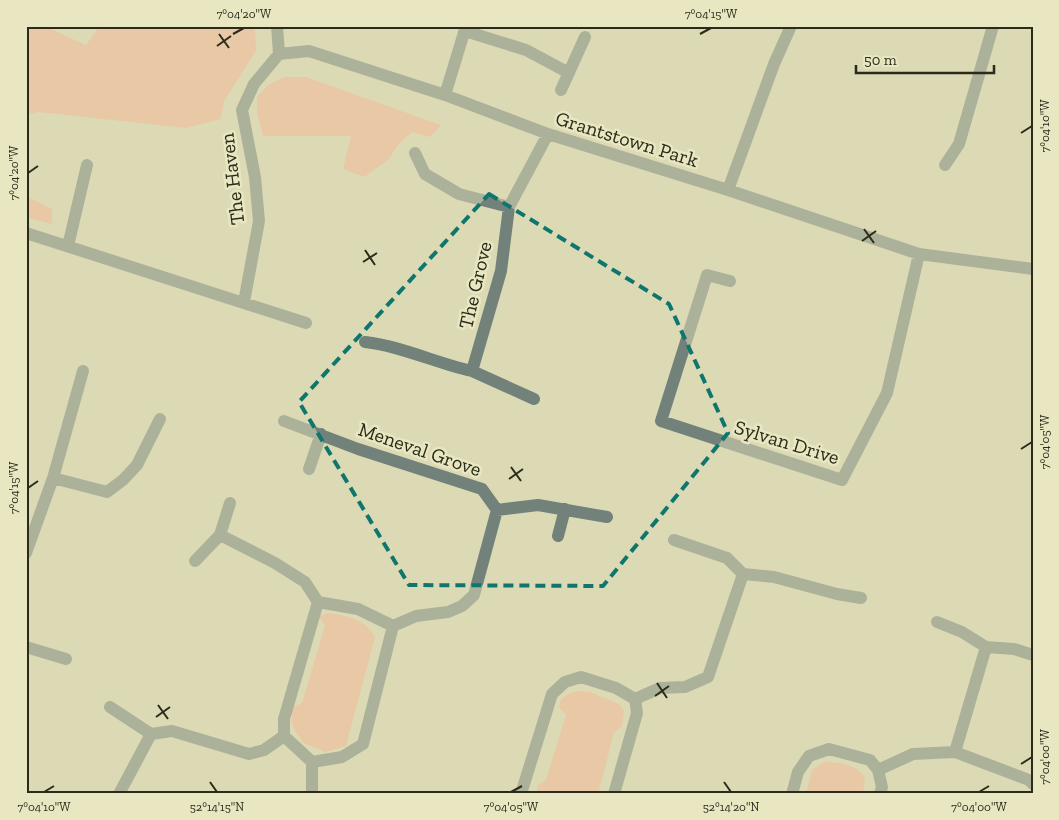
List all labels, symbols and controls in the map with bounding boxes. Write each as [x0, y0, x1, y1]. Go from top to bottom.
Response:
text: 7°04'20"W [217, 7, 272, 21]
text: 7°04'15"W [685, 7, 738, 21]
scale bar [856, 42, 994, 74]
text: 50 m [864, 51, 897, 69]
text: 7°04'10"W [1038, 99, 1052, 153]
street label: Grantstown Park [553, 106, 702, 172]
street label: The Haven [214, 131, 250, 226]
text: 7°04'20"W [7, 145, 21, 200]
street label: The Grove [453, 239, 497, 331]
text: 7°04'05"W [1038, 414, 1052, 469]
street label: Sylvan Drive [732, 415, 842, 469]
street label: Meneval Grove [355, 417, 485, 481]
text: 7°04'15"W [7, 461, 21, 514]
text: 7°04'00"W [1038, 729, 1052, 785]
text: 7°04'10"W [18, 800, 71, 814]
text: 52°14'15"N [190, 800, 244, 814]
text: 7°04'05"W [484, 800, 539, 814]
text: 52°14'20"N [703, 800, 759, 814]
text: 7°04'00"W [951, 800, 1007, 814]

